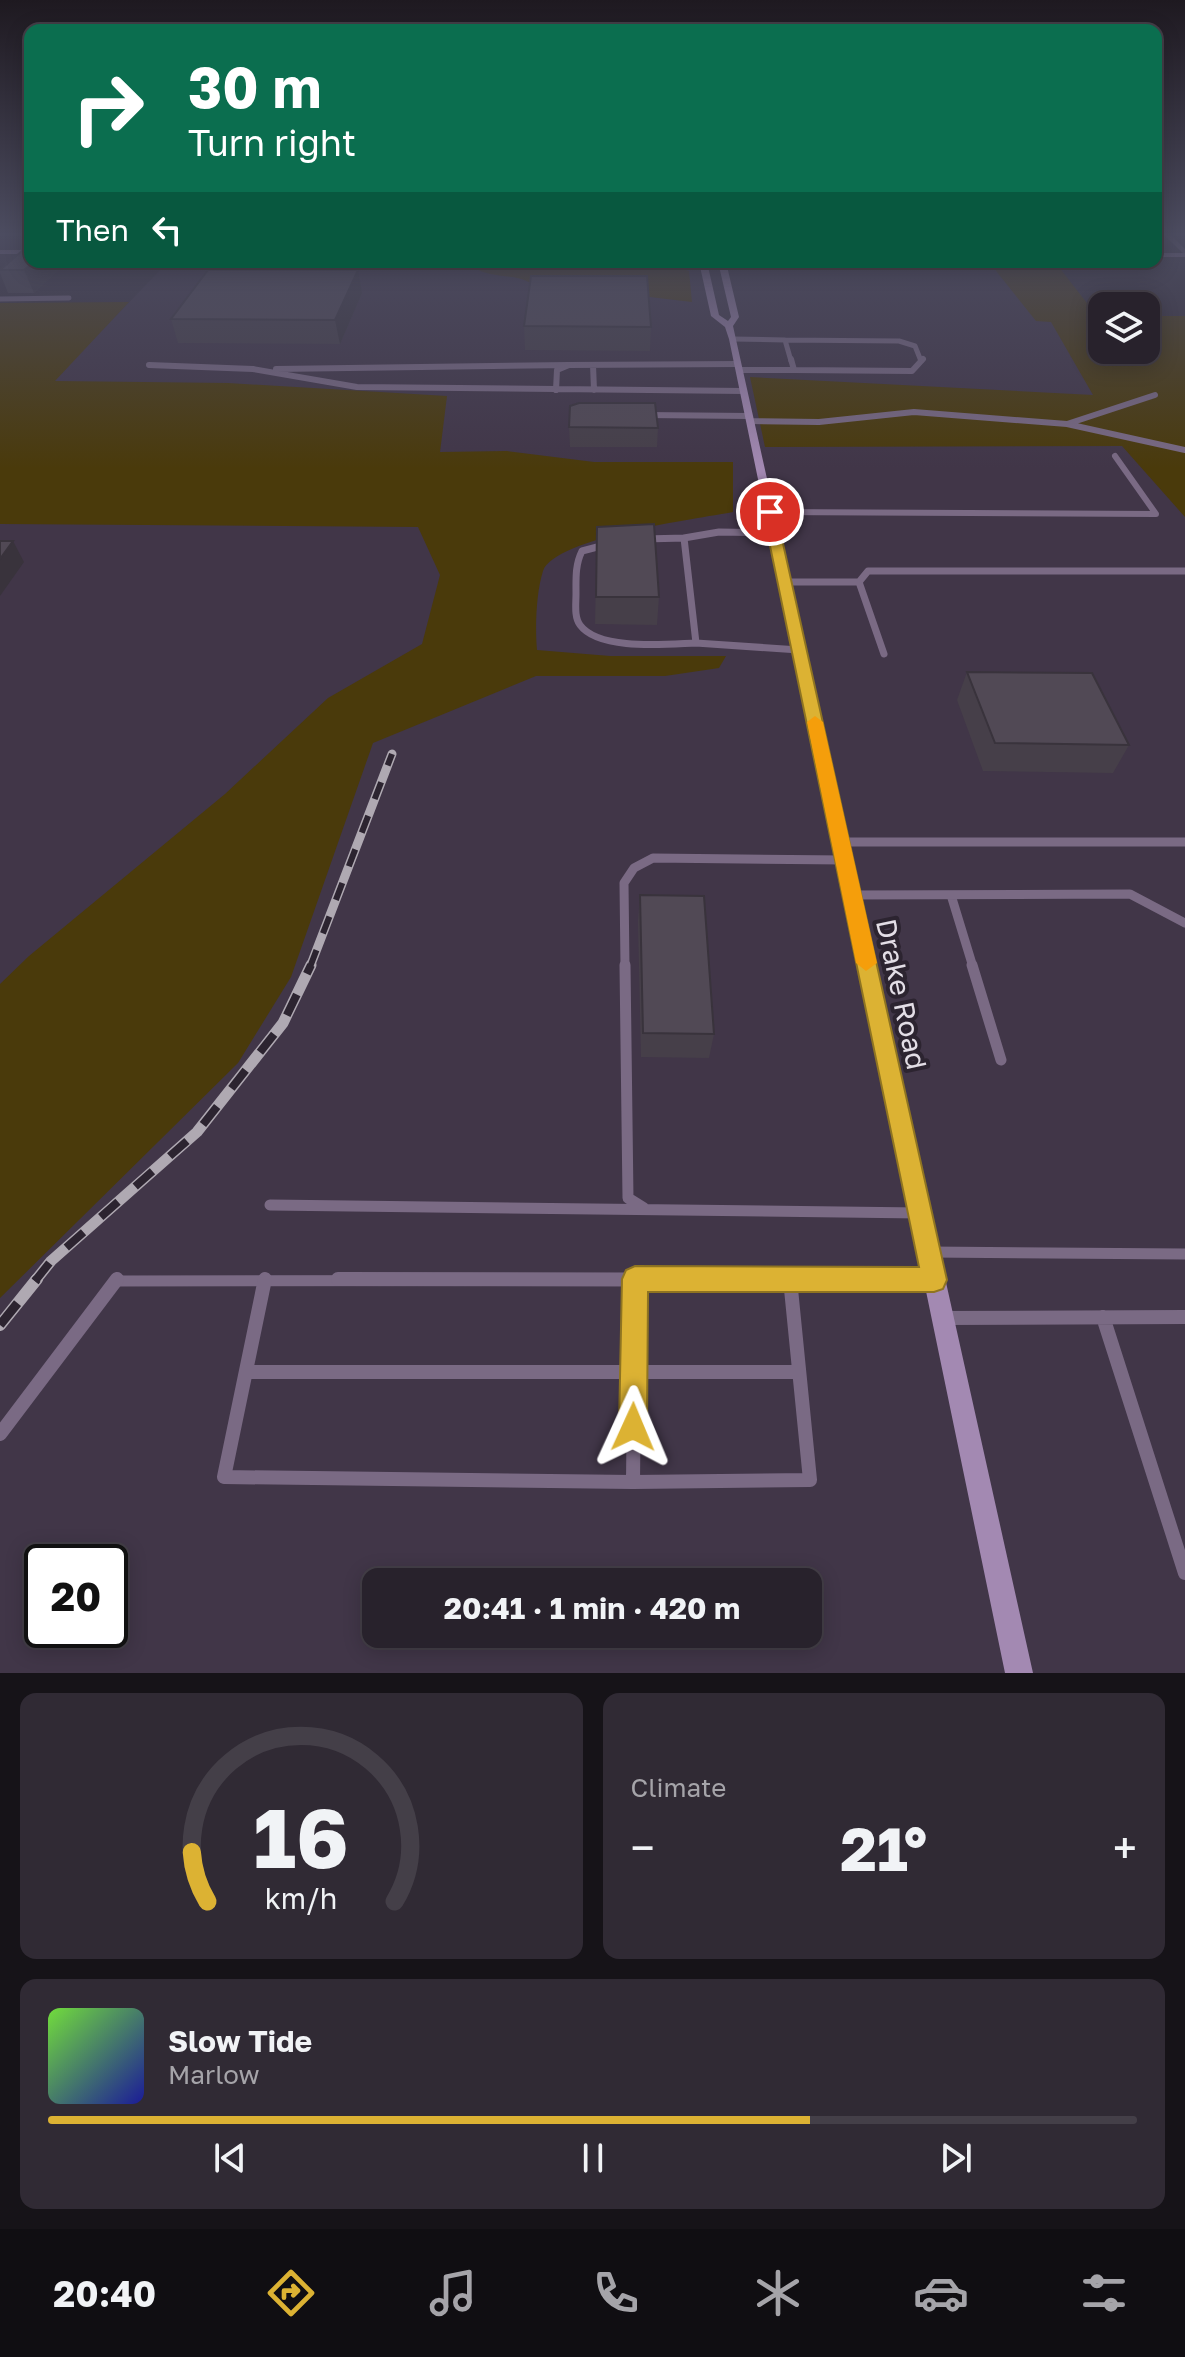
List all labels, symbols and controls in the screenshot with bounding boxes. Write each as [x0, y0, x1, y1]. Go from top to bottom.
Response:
text: 30 m [188, 53, 322, 120]
icon: right [56, 56, 160, 160]
text: Turn right [188, 121, 356, 164]
icon: left [145, 208, 189, 252]
text: Then [56, 212, 129, 248]
map controls [1088, 292, 1160, 364]
button: layers [1088, 292, 1160, 364]
pin [736, 478, 804, 546]
icon: arrive [748, 490, 792, 534]
street label: Drake Road [870, 916, 934, 1072]
position arrow [591, 1385, 675, 1469]
speed limit sign: 20 [24, 1544, 128, 1648]
text: 20:41 · 1 min · 420 m [444, 1590, 740, 1626]
text: Climate [631, 1772, 726, 1803]
text: 16 [253, 1786, 349, 1886]
text: 21° [840, 1812, 927, 1884]
text: − [631, 1821, 655, 1874]
text: + [1113, 1821, 1137, 1874]
text: km/h [265, 1881, 338, 1915]
text: Slow Tide [168, 2023, 312, 2059]
text: Marlow [168, 2059, 260, 2090]
icon: previous [208, 2136, 252, 2180]
icon: pause [571, 2136, 615, 2180]
icon: next [934, 2136, 978, 2180]
icon: directions [263, 2265, 319, 2321]
icon: music [425, 2265, 481, 2321]
icon: phone [588, 2265, 644, 2321]
icon: climate [750, 2265, 806, 2321]
icon: car [913, 2265, 969, 2321]
icon: filters [1076, 2265, 1132, 2321]
text: 20:40 [53, 2272, 156, 2315]

